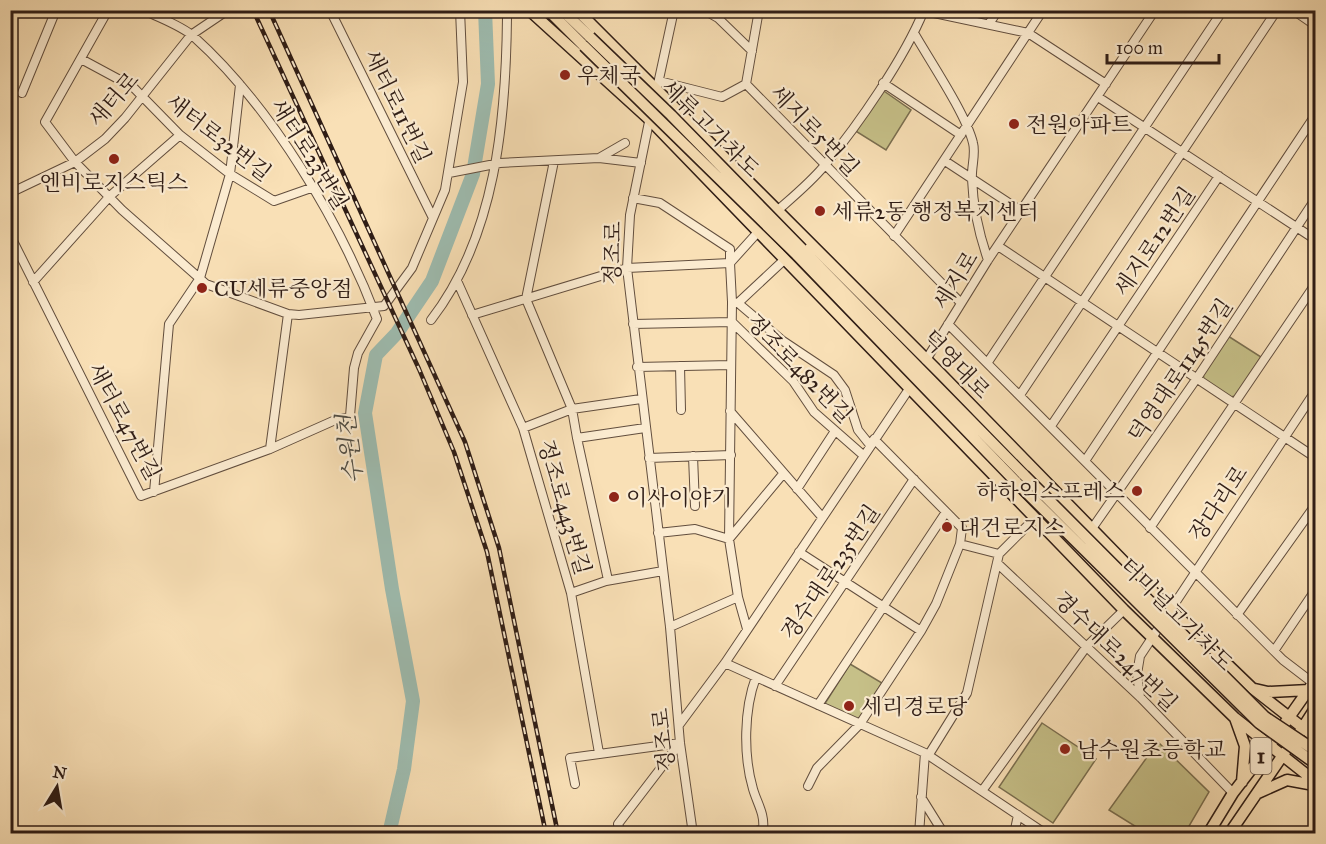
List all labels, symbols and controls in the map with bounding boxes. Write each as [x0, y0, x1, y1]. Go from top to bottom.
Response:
scale bar [1107, 27, 1220, 65]
text: 100 m [1116, 37, 1163, 59]
street label: 새터로11번길 [358, 45, 437, 168]
place label: 우체국 [577, 62, 641, 89]
street label: 새터로 [82, 66, 144, 132]
marker: 우체국 [558, 68, 572, 82]
street label: 세류고가차도 [656, 74, 765, 183]
street label: 세지로5번길 [764, 79, 865, 182]
street label: 새터로32번길 [161, 88, 277, 187]
street label: 새터로23번길 [265, 94, 354, 215]
place label: 전원아파트 [1026, 111, 1132, 138]
marker: 전원아파트 [1007, 117, 1021, 131]
marker: 엔비로지스틱스 [107, 152, 121, 166]
place label: 엔비로지스틱스 [40, 169, 188, 196]
street label: 세지로12번길 [1108, 182, 1201, 301]
place label: 세류2동 행정복지센터 [832, 198, 1039, 225]
marker: 세류2동 행정복지센터 [813, 204, 827, 218]
street label: 정조로 [598, 221, 627, 285]
street label: 세지로 [927, 246, 984, 314]
place label: CU세류중앙점 [214, 275, 353, 302]
marker: CU세류중앙점 [195, 281, 209, 295]
street label: 덕영대로1145번길 [1122, 293, 1238, 447]
street label: 정조로482번길 [741, 308, 858, 428]
street label: 덕영대로 [917, 324, 996, 404]
street label: 새터로47번길 [82, 358, 167, 485]
water label: 수원천 [331, 411, 369, 485]
street label: 정조로443번길 [532, 436, 597, 578]
street label: 장다리로 [1183, 460, 1253, 546]
place label: 하하익스프레스 [976, 478, 1125, 505]
place label: 이사이야기 [626, 484, 732, 511]
marker: 하하익스프레스 [1130, 484, 1144, 498]
marker: 이사이야기 [607, 490, 621, 504]
street label: 경수대로235번길 [775, 499, 886, 645]
place label: 대건로지스 [959, 514, 1065, 541]
marker: 대건로지스 [940, 520, 954, 534]
street label: 터미널고가차도 [1115, 552, 1239, 676]
street label: 경수대로247번길 [1048, 586, 1183, 717]
place label: 세리경로당 [861, 693, 968, 720]
marker: 세리경로당 [842, 699, 856, 713]
street label: 정조로 [647, 707, 680, 773]
place label: 남수원초등학교 [1077, 736, 1226, 763]
road number: 1 [1250, 738, 1272, 774]
marker: 남수원초등학교 [1058, 742, 1072, 756]
north arrow [27, 757, 87, 817]
text: N [51, 762, 69, 783]

